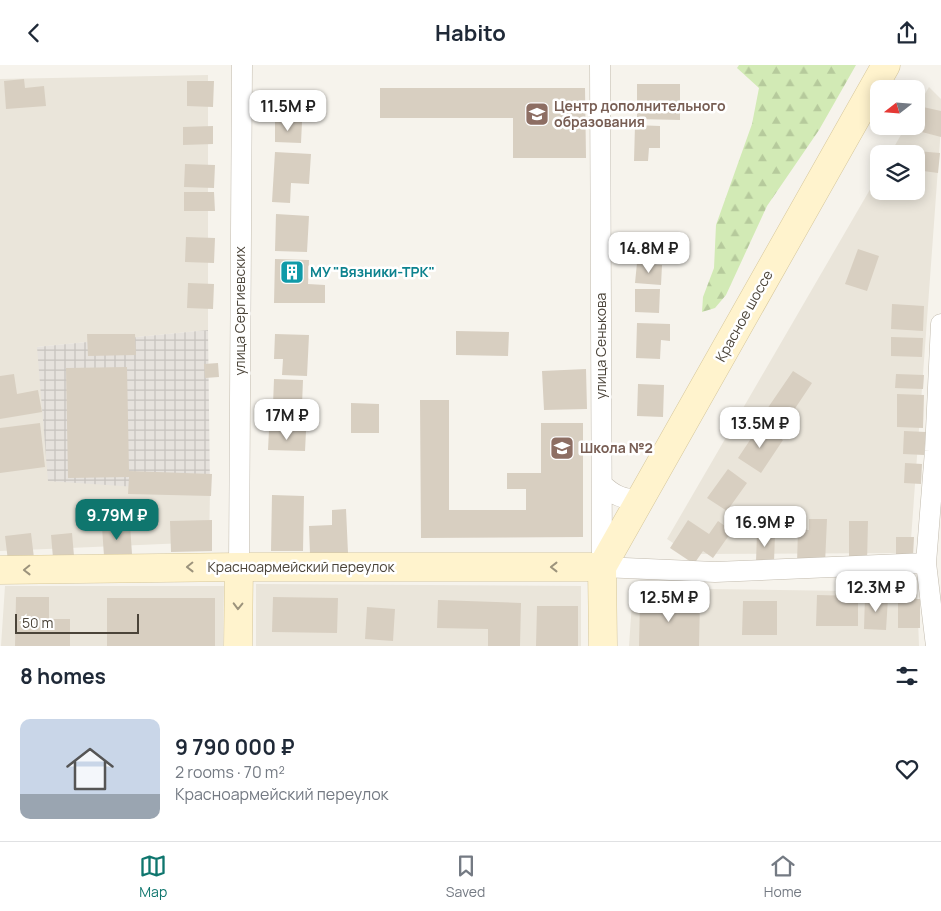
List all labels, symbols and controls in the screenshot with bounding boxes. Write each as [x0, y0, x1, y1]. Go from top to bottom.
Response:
text: Habito [435, 18, 506, 48]
icon: back [20, 19, 48, 47]
icon: share [893, 19, 921, 47]
north arrow [870, 80, 925, 135]
map controls [870, 80, 925, 200]
pin: 11.5M ₽ [242, 89, 334, 132]
text: 11.5M ₽ [260, 95, 316, 117]
place label: Центр дополнительного образования [554, 96, 726, 131]
school or university icon: Центр дополнительного образования [524, 101, 550, 127]
button: layers [870, 145, 925, 200]
pin: 14.8M ₽ [603, 231, 695, 274]
text: 14.8M ₽ [620, 237, 678, 259]
street label: улица Сергиевских [230, 246, 249, 376]
building icon: МУ "Вязники-ТРК" [279, 259, 305, 285]
place label: МУ "Вязники-ТРК" [310, 262, 435, 281]
street label: Красное шоссе [711, 267, 777, 365]
street label: улица Сенькова [591, 293, 610, 399]
pin: 17M ₽ [252, 399, 322, 441]
text: 17M ₽ [265, 404, 309, 426]
pin: 13.5M ₽ [714, 407, 806, 449]
text: 13.5M ₽ [731, 412, 789, 434]
school or university icon: Школа №2 [549, 435, 575, 461]
place label: Школа №2 [580, 438, 653, 457]
pin: 9.79M ₽ [71, 499, 163, 541]
text: 9.79M ₽ [86, 504, 148, 526]
pin: 16.9M ₽ [719, 505, 811, 548]
text: 16.9M ₽ [735, 511, 795, 533]
street label: Красноармейский переулок [208, 557, 395, 576]
one-way arrow [186, 562, 194, 572]
one-way arrow [549, 562, 557, 572]
one-way arrow [23, 565, 31, 575]
pin: 12.3M ₽ [830, 571, 922, 613]
text: 12.3M ₽ [847, 576, 905, 598]
pin: 12.5M ₽ [623, 581, 715, 623]
text: 12.5M ₽ [640, 586, 698, 608]
one-way arrow [233, 603, 243, 611]
scale bar [15, 611, 139, 634]
text: 50 m [22, 613, 53, 632]
text: 8 homes [20, 662, 106, 690]
icon: filters [893, 662, 921, 690]
text: 9 790 000 ₽ [175, 733, 295, 761]
icon: home [60, 739, 120, 799]
icon: heart [893, 755, 921, 783]
text: 2 rooms · 70 m² [175, 761, 285, 783]
text: Красноармейский переулок [175, 783, 389, 805]
tab: Map [139, 852, 167, 901]
tab: Saved [446, 852, 485, 901]
tab: Home [764, 852, 802, 901]

